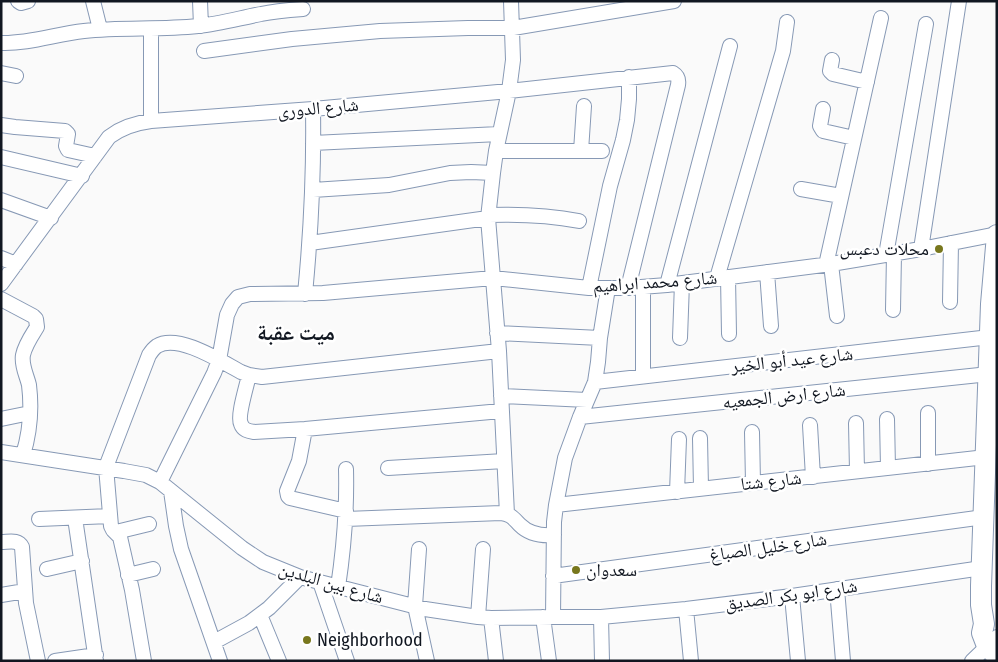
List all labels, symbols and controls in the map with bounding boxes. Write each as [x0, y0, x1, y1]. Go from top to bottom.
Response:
street label: شارع الدورى [276, 93, 360, 123]
place label: محلات دعبس [840, 238, 929, 260]
marker: محلات دعبس [933, 243, 945, 255]
street label: شارع محمد ابراهيم [592, 267, 718, 298]
district label: ميت عقبة [257, 319, 335, 346]
street label: شارع عيد أبو الخير [729, 343, 854, 377]
street label: شارع ارض الجمعيه [722, 379, 846, 413]
street label: شارع شتا [739, 467, 803, 495]
street label: شارع خليل الصباغ [708, 528, 828, 566]
street label: شارع بين البلدين [276, 558, 386, 608]
place label: سعدوان [586, 559, 637, 581]
marker: سعدوان [570, 564, 582, 576]
street label: شارع ابو بكر الصديق [723, 575, 859, 615]
place label: Neighborhood [317, 629, 423, 651]
marker: Neighborhood [301, 634, 313, 646]

